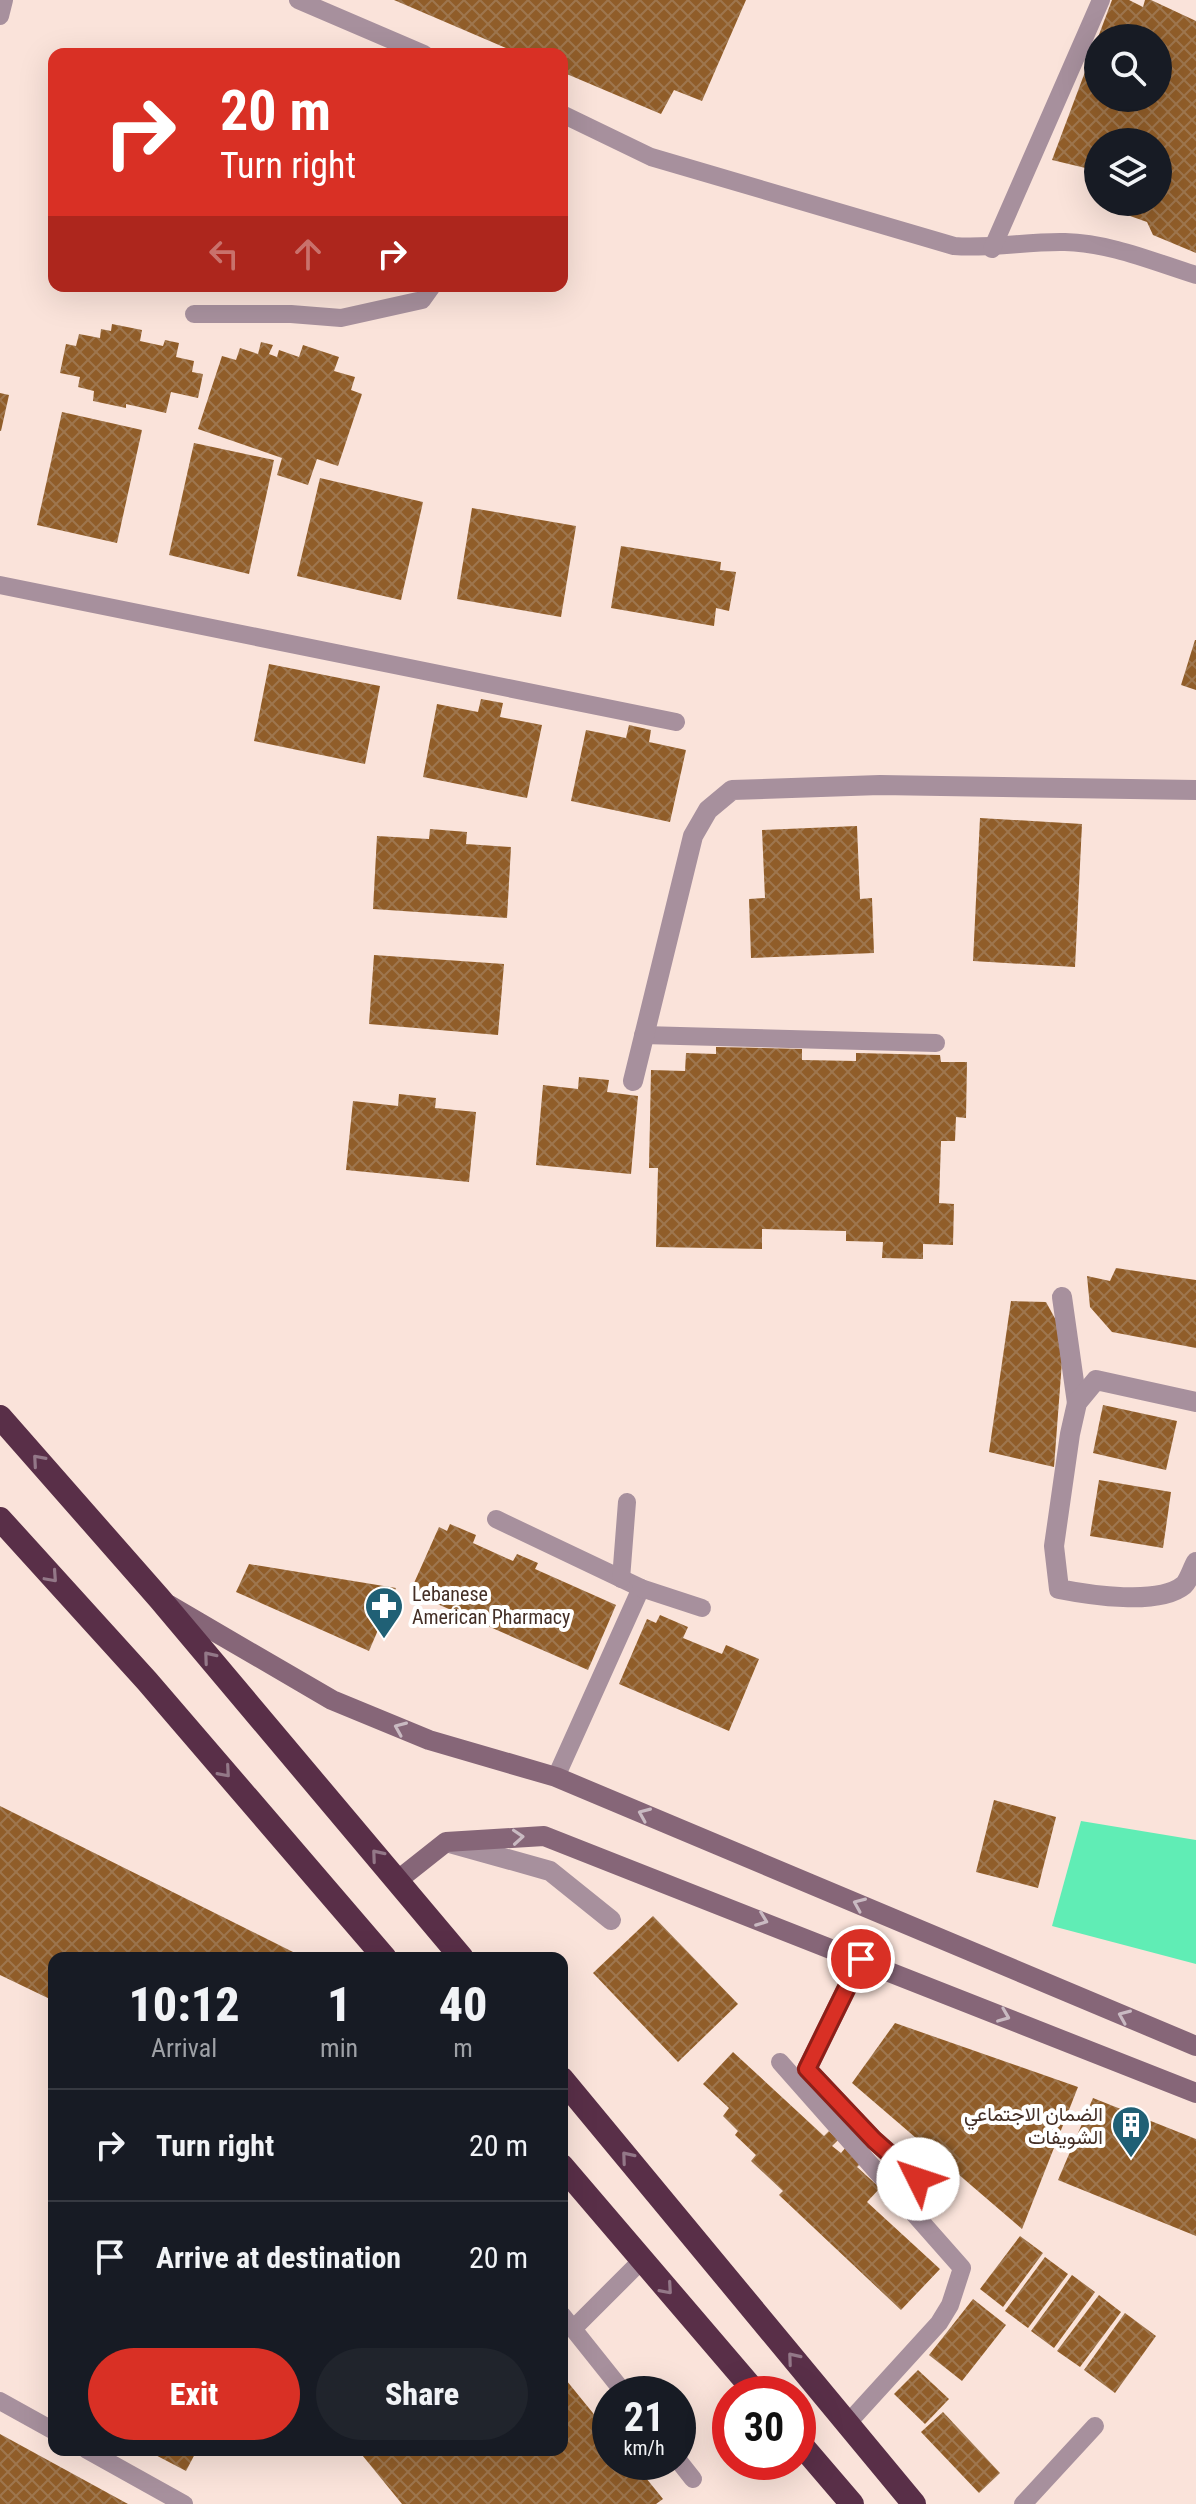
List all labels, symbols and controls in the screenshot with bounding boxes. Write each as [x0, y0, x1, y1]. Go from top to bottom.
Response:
map controls [1084, 24, 1172, 216]
button: search [1084, 24, 1172, 112]
text: 20 m [220, 78, 331, 144]
icon: right [88, 80, 192, 184]
button: layers [1084, 128, 1172, 216]
text: Turn right [220, 145, 356, 187]
icon: left [202, 232, 246, 276]
icon: ahead [286, 232, 330, 276]
icon: right [370, 232, 414, 276]
one-way arrow [33, 1455, 48, 1470]
one-way arrow [43, 1568, 58, 1582]
place label: Lebanese American Pharmacy [412, 1582, 570, 1629]
pharmacy icon: Lebanese American Pharmacy [363, 1585, 405, 1640]
one-way arrow [204, 1651, 218, 1666]
one-way arrow [394, 1721, 408, 1737]
one-way arrow [215, 1762, 229, 1777]
one-way arrow [638, 1808, 653, 1824]
one-way arrow [512, 1829, 525, 1846]
one-way arrow [372, 1850, 386, 1864]
one-way arrow [853, 1898, 867, 1914]
one-way arrow [754, 1911, 768, 1927]
pin [827, 1925, 895, 1993]
icon: arrive [839, 1937, 883, 1981]
text: 10:12 [128, 1976, 240, 2033]
text: 1 [327, 1976, 351, 2033]
text: 40 [439, 1976, 487, 2033]
one-way arrow [996, 2006, 1010, 2023]
one-way arrow [1118, 2009, 1132, 2025]
text: Arrival [151, 2033, 217, 2063]
text: min [320, 2033, 358, 2063]
text: m [453, 2033, 473, 2063]
place label: الضمان الاجتماعي الشويفات [964, 2102, 1103, 2150]
building icon: الضمان الاجتماعي الشويفات [1110, 2104, 1152, 2159]
icon: right [88, 2123, 132, 2167]
text: Turn right [156, 2128, 274, 2163]
text: 20 m [469, 2128, 528, 2163]
position arrow [876, 2137, 960, 2221]
one-way arrow [622, 2152, 637, 2167]
icon: arrive [88, 2235, 132, 2279]
text: Arrive at destination [156, 2240, 401, 2275]
text: 20 m [469, 2240, 528, 2275]
one-way arrow [657, 2280, 672, 2294]
button: Exit [88, 2348, 300, 2440]
button: Share [316, 2348, 528, 2440]
one-way arrow [788, 2353, 803, 2367]
speed limit sign: 30 [712, 2376, 816, 2480]
text: 21 [624, 2394, 664, 2441]
text: km/h [623, 2436, 665, 2460]

